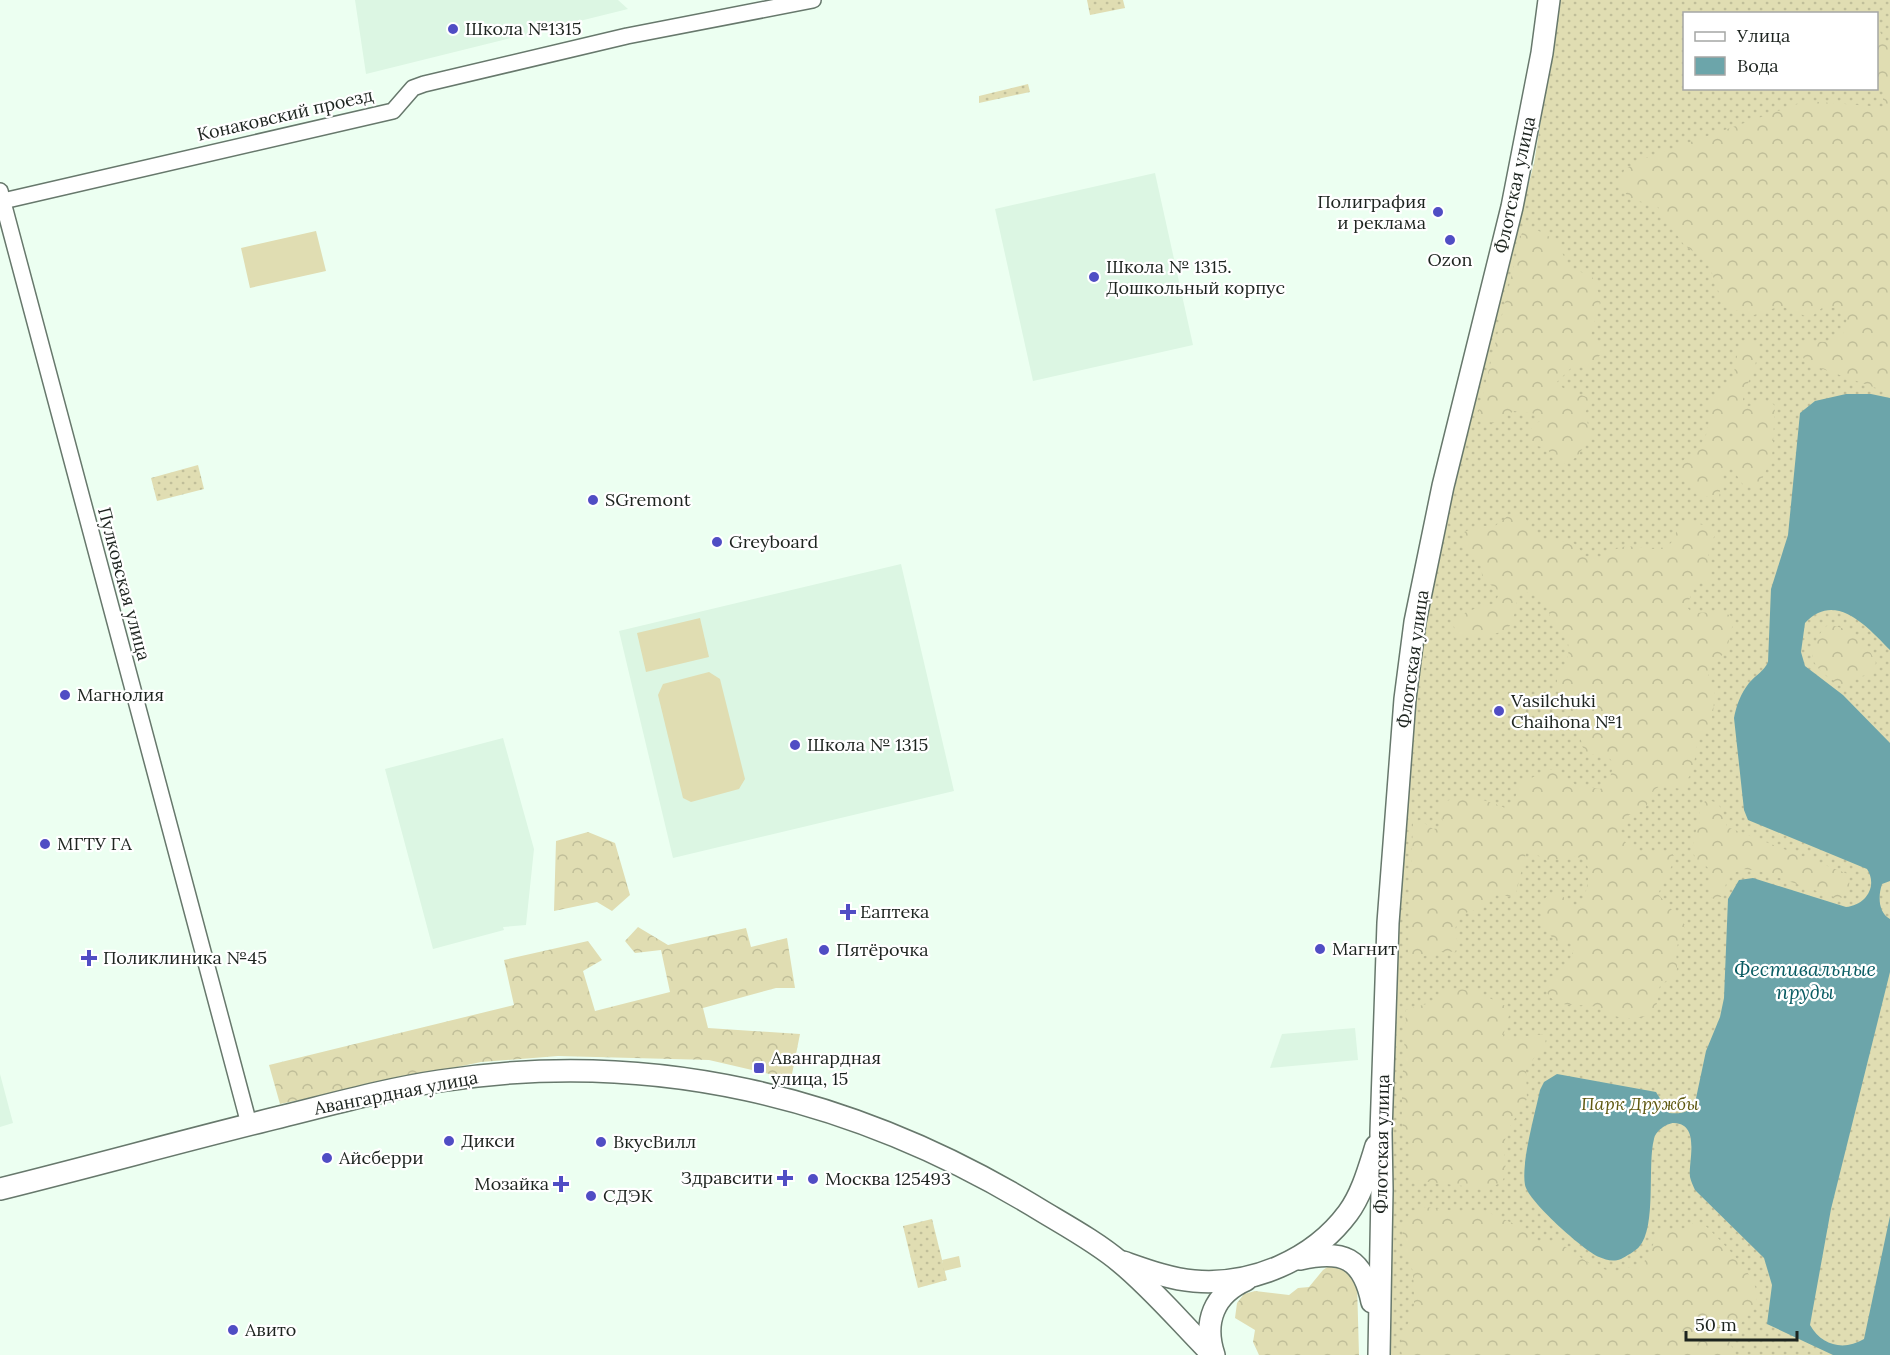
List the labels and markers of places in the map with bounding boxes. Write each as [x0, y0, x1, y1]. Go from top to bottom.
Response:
place label: Школа №1315 [465, 17, 581, 40]
marker: Школа №1315 [446, 22, 460, 36]
place label: Полиграфия и реклама [1317, 190, 1426, 234]
marker: Полиграфия и реклама [1431, 205, 1445, 219]
marker: Ozon [1443, 233, 1457, 247]
place label: Ozon [1428, 248, 1472, 271]
place label: Школа № 1315. Дошкольный корпус [1106, 255, 1285, 299]
marker: Школа № 1315. Дошкольный корпус [1087, 270, 1101, 284]
place label: SGremont [605, 488, 691, 511]
marker: SGremont [586, 493, 600, 507]
place label: Greyboard [729, 530, 818, 553]
marker: Greyboard [710, 535, 724, 549]
place label: Магнолия [77, 683, 164, 706]
marker: Магнолия [58, 688, 72, 702]
place label: Vasilchuki Chaihona №1 [1510, 689, 1622, 733]
marker: Vasilchuki Chaihona №1 [1492, 704, 1506, 718]
place label: Школа № 1315 [807, 733, 928, 756]
marker: Школа № 1315 [788, 738, 802, 752]
place label: МГТУ ГА [57, 832, 132, 855]
marker: МГТУ ГА [38, 837, 52, 851]
place label: Еаптека [860, 900, 929, 923]
marker: Еаптека [841, 905, 855, 919]
place label: Магнит [1332, 937, 1397, 960]
place label: Пятёрочка [836, 938, 928, 961]
marker: Магнит [1313, 942, 1327, 956]
marker: Пятёрочка [817, 943, 831, 957]
place label: Поликлиника №45 [103, 946, 267, 969]
marker: Поликлиника №45 [80, 949, 98, 967]
place label: Авангардная улица, 15 [770, 1046, 881, 1090]
marker: Авангардная улица, 15 [752, 1061, 766, 1075]
place label: Дикси [461, 1129, 515, 1152]
place label: ВкусВилл [613, 1130, 696, 1153]
marker: Дикси [442, 1134, 456, 1148]
marker: ВкусВилл [594, 1135, 608, 1149]
place label: Айсберри [338, 1146, 423, 1169]
marker: Айсберри [320, 1151, 334, 1165]
place label: Здравсити [681, 1166, 773, 1189]
place label: Москва 125493 [825, 1167, 951, 1190]
marker: Здравсити [778, 1171, 792, 1185]
place label: Мозайка [474, 1172, 549, 1195]
marker: Москва 125493 [806, 1172, 820, 1186]
marker: Мозайка [554, 1177, 568, 1191]
place label: СДЭК [603, 1184, 653, 1207]
marker: СДЭК [584, 1189, 598, 1203]
place label: Авито [244, 1318, 296, 1341]
marker: Авито [226, 1323, 240, 1337]

